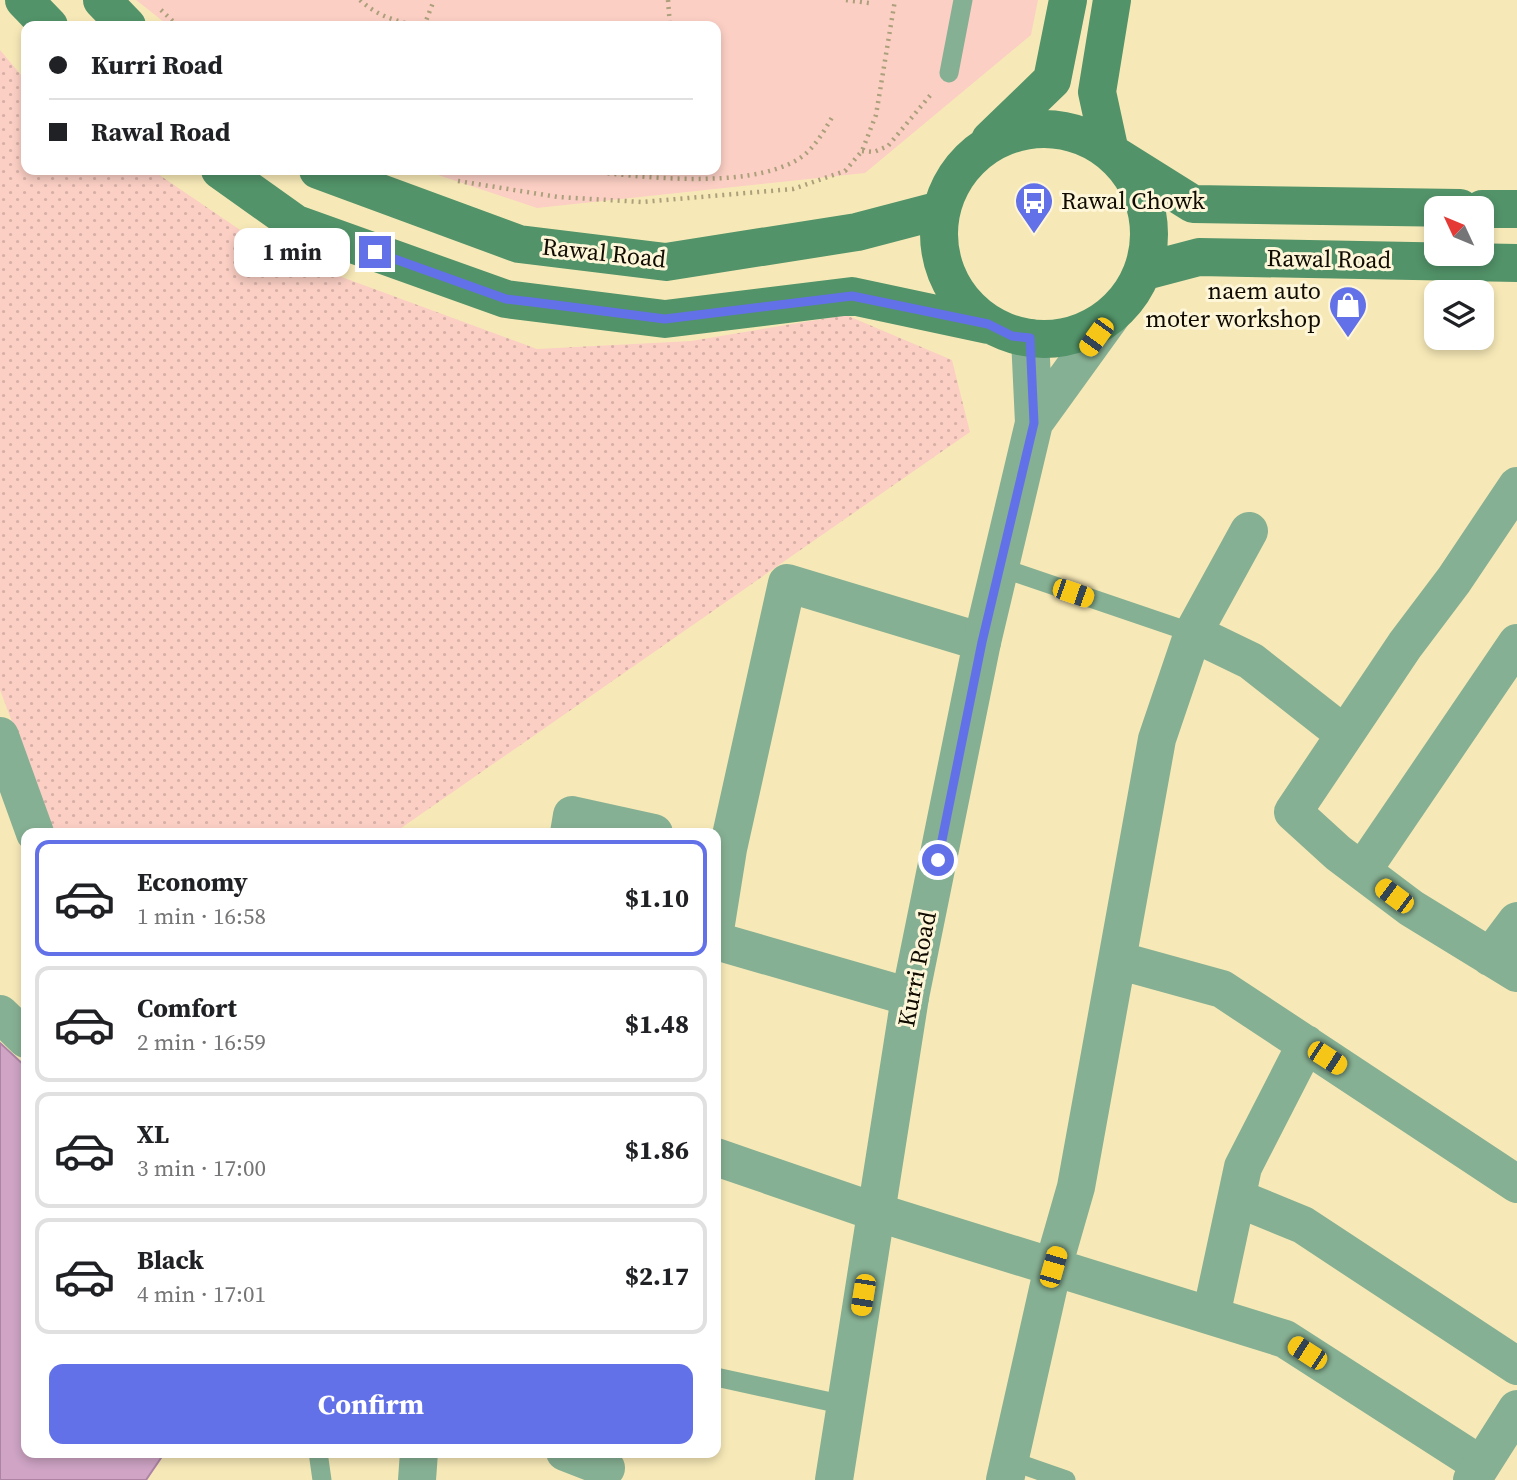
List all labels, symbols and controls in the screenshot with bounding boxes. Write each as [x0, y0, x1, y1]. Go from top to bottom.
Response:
text: Kurri Road [91, 47, 223, 83]
text: Rawal Road [91, 114, 231, 150]
bus stop icon: Rawal Chowk [1013, 180, 1055, 235]
place label: Rawal Chowk [1061, 184, 1206, 217]
north arrow [1424, 196, 1494, 266]
map controls [1424, 196, 1494, 350]
callout: 1 min [235, 228, 350, 276]
street label: Rawal Road [540, 230, 668, 275]
text: 1 min [262, 236, 322, 268]
route end [359, 236, 391, 268]
street label: Rawal Road [1266, 241, 1392, 276]
place label: naem auto moter workshop [1145, 274, 1321, 335]
button: layers [1424, 280, 1494, 350]
shop icon: naem auto moter workshop [1327, 284, 1369, 339]
car [1076, 314, 1117, 360]
car [1050, 576, 1097, 610]
route start [922, 844, 954, 876]
text: Economy [137, 864, 248, 900]
icon: car [53, 867, 116, 930]
car [1371, 875, 1418, 917]
text: $1.10 [625, 880, 689, 916]
text: 1 min · 16:58 [137, 900, 266, 932]
street label: Kurri Road [889, 908, 944, 1029]
text: Comfort [137, 990, 237, 1026]
icon: car [53, 993, 116, 1056]
text: $1.48 [625, 1006, 689, 1042]
text: 2 min · 16:59 [137, 1026, 266, 1058]
car [1304, 1038, 1351, 1078]
text: XL [137, 1116, 169, 1152]
icon: car [53, 1119, 116, 1182]
text: $1.86 [625, 1132, 689, 1168]
text: 3 min · 17:00 [137, 1152, 266, 1184]
text: Black [137, 1242, 204, 1278]
car [1038, 1244, 1069, 1290]
icon: car [53, 1245, 116, 1308]
text: $2.17 [625, 1258, 689, 1294]
car [850, 1273, 877, 1317]
text: 4 min · 17:01 [137, 1278, 266, 1310]
car [1284, 1333, 1331, 1373]
button: Confirm [49, 1364, 693, 1444]

